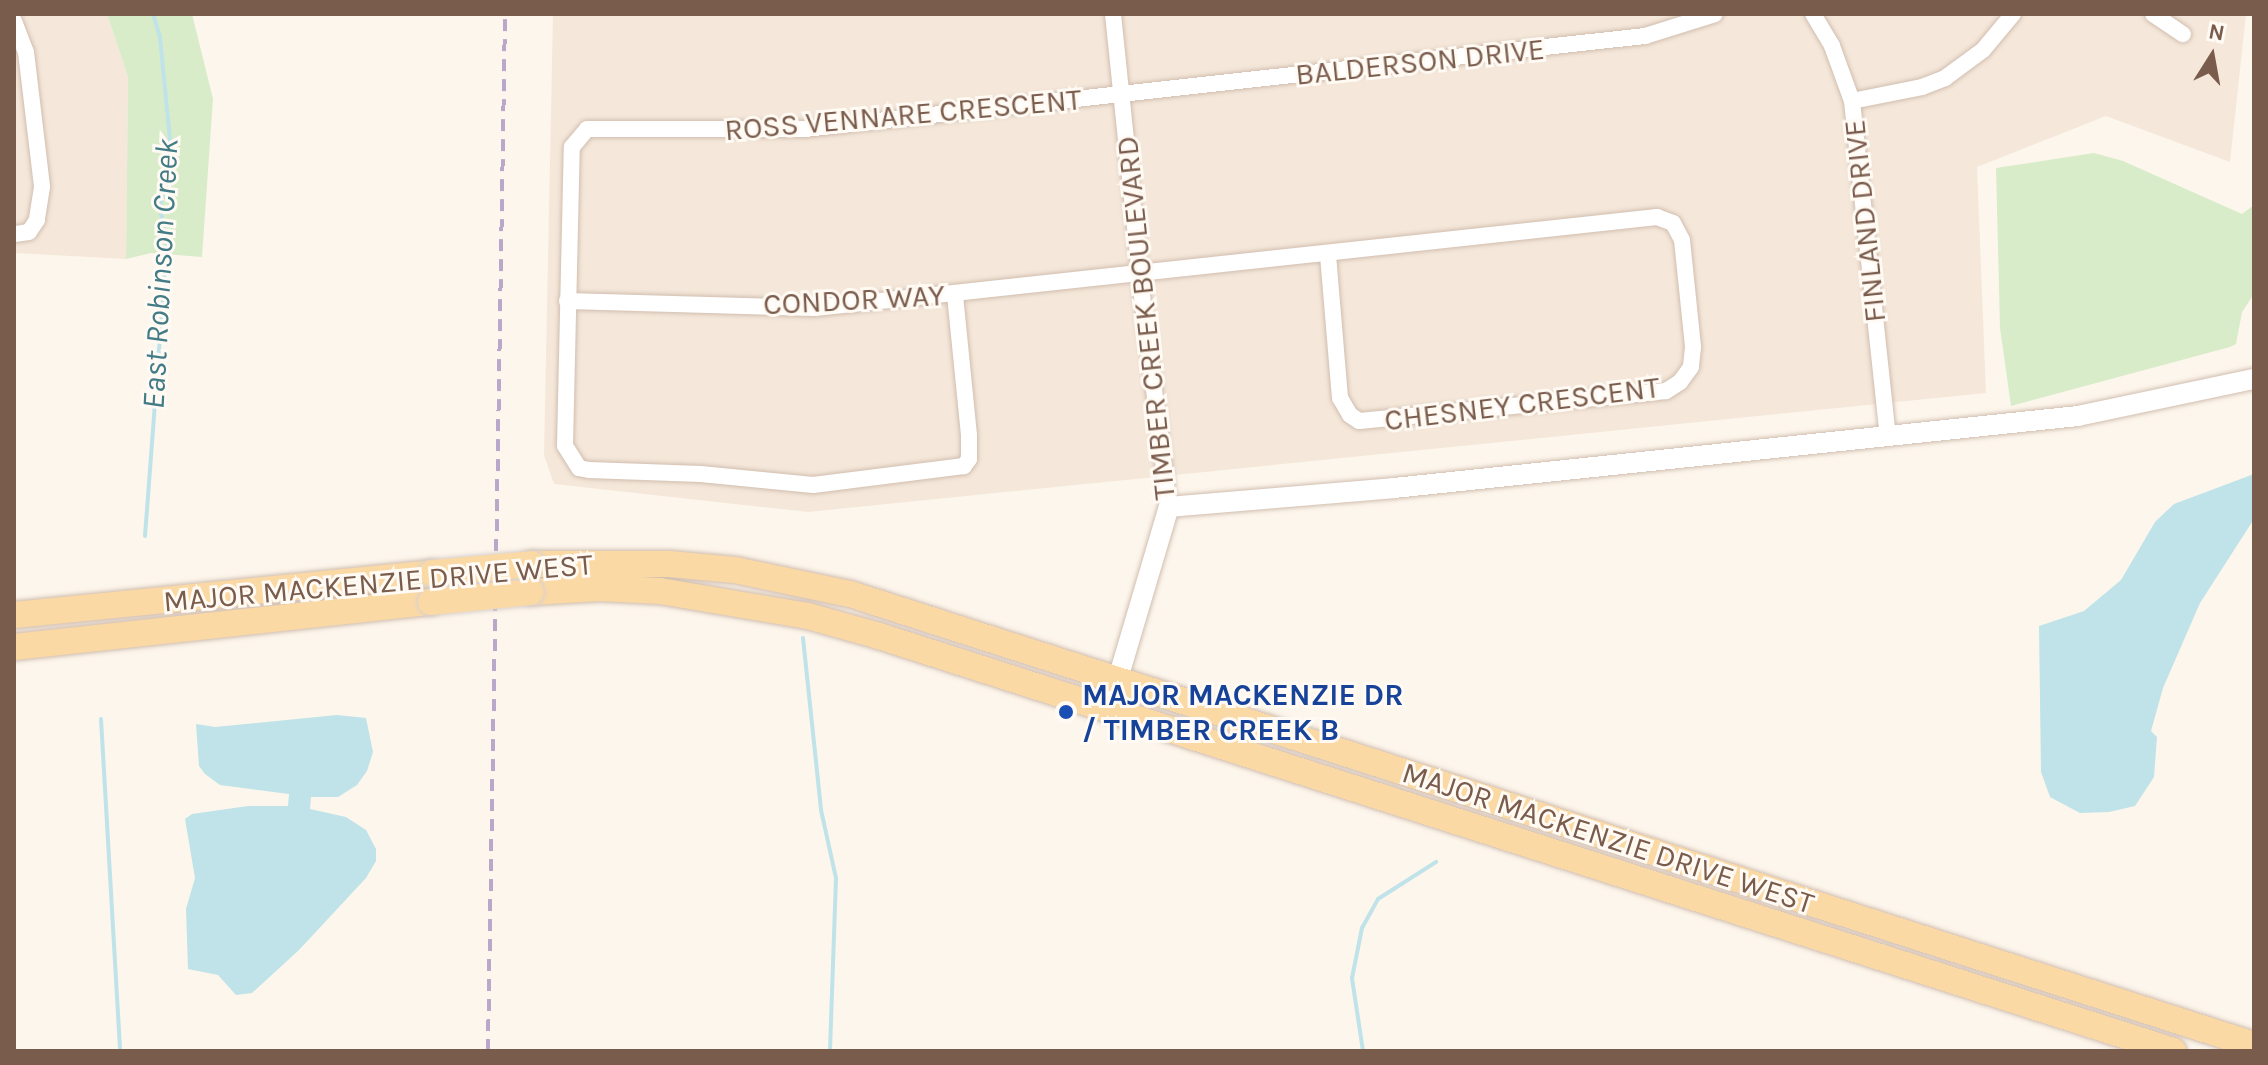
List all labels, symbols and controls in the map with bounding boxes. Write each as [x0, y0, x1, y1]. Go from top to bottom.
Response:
north arrow [2172, 16, 2252, 96]
text: N [2206, 18, 2227, 47]
street label: BALDERSON DRIVE [1294, 31, 1546, 93]
street label: ROSS VENNARE CRESCENT [723, 81, 1083, 149]
street label: FINLAND DRIVE [1836, 118, 1894, 324]
street label: TIMBER CREEK BOULEVARD [1109, 134, 1183, 502]
water label: East Robinson Creek [135, 138, 187, 410]
street label: CONDOR WAY [762, 277, 946, 323]
street label: CHESNEY CRESCENT [1382, 369, 1662, 439]
street label: MAJOR MACKENZIE DRIVE WEST [162, 546, 594, 620]
place label: MAJOR MACKENZIE DR / TIMBER CREEK B [1082, 677, 1403, 748]
marker: MAJOR MACKENZIE DR / TIMBER CREEK B [1057, 703, 1075, 721]
street label: MAJOR MACKENZIE DRIVE WEST [1398, 754, 1818, 922]

